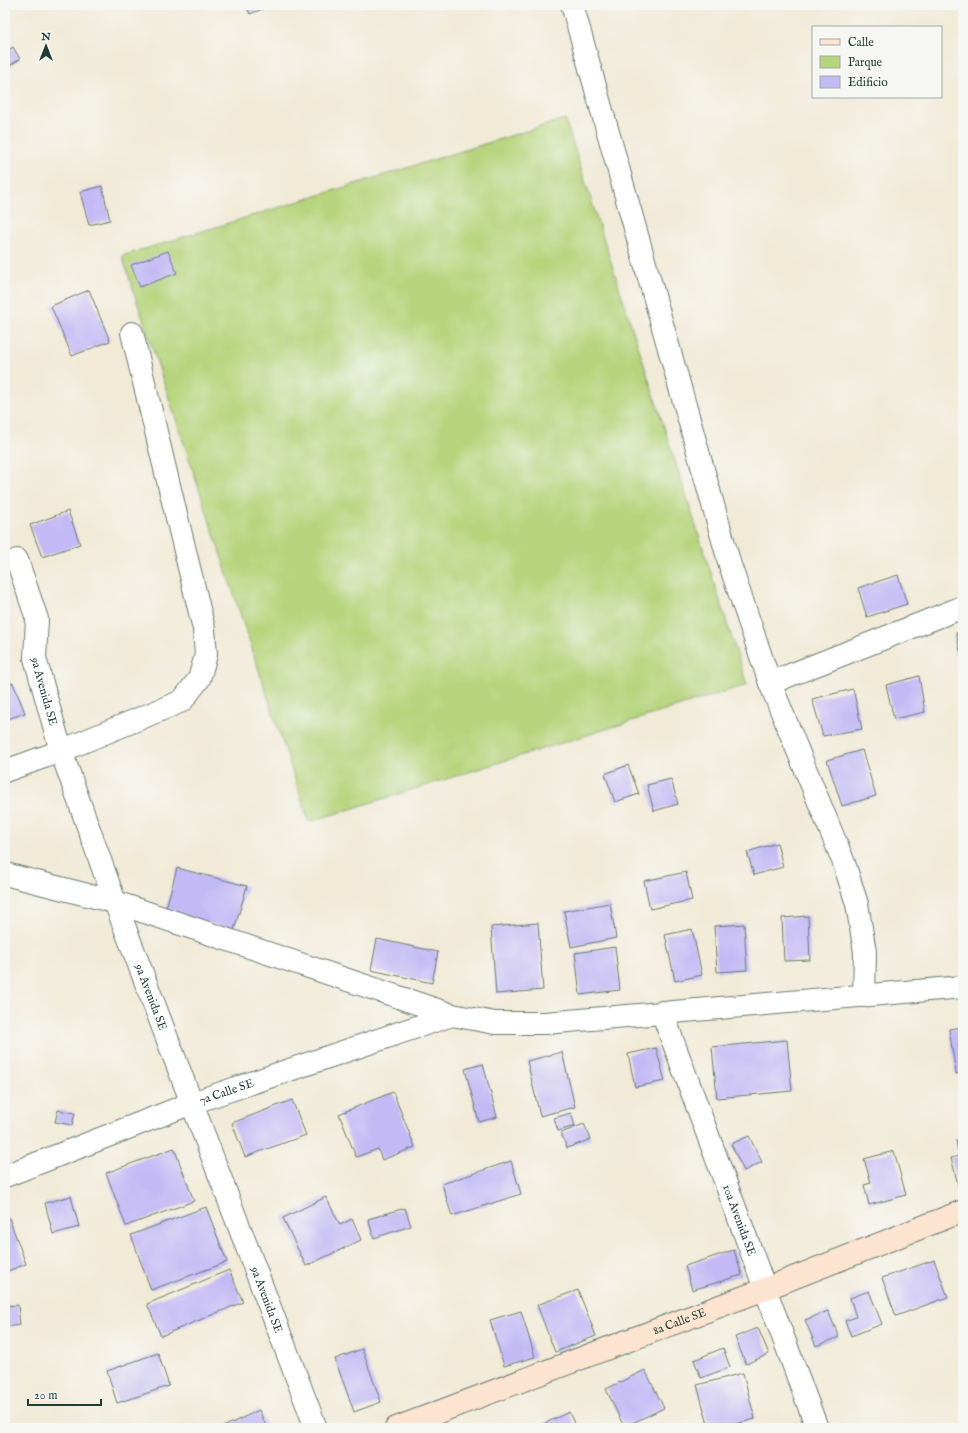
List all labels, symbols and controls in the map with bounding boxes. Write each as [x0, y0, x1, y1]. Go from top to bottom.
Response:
north arrow [26, 26, 66, 66]
legend [812, 26, 942, 98]
text: N [40, 30, 51, 44]
text: Calle [848, 35, 874, 50]
text: Parque [848, 55, 883, 71]
text: Edificio [848, 75, 888, 90]
street label: 9a Avenida SE [27, 655, 61, 727]
street label: 9a Avenida SE [131, 961, 171, 1032]
street label: 7a Calle SE [197, 1075, 255, 1108]
street label: 10a Avenida SE [719, 1182, 760, 1258]
street label: 9a Avenida SE [247, 1263, 286, 1335]
street label: 8a Calle SE [651, 1304, 708, 1338]
scale bar [28, 1381, 101, 1407]
text: 20 m [34, 1388, 57, 1403]

